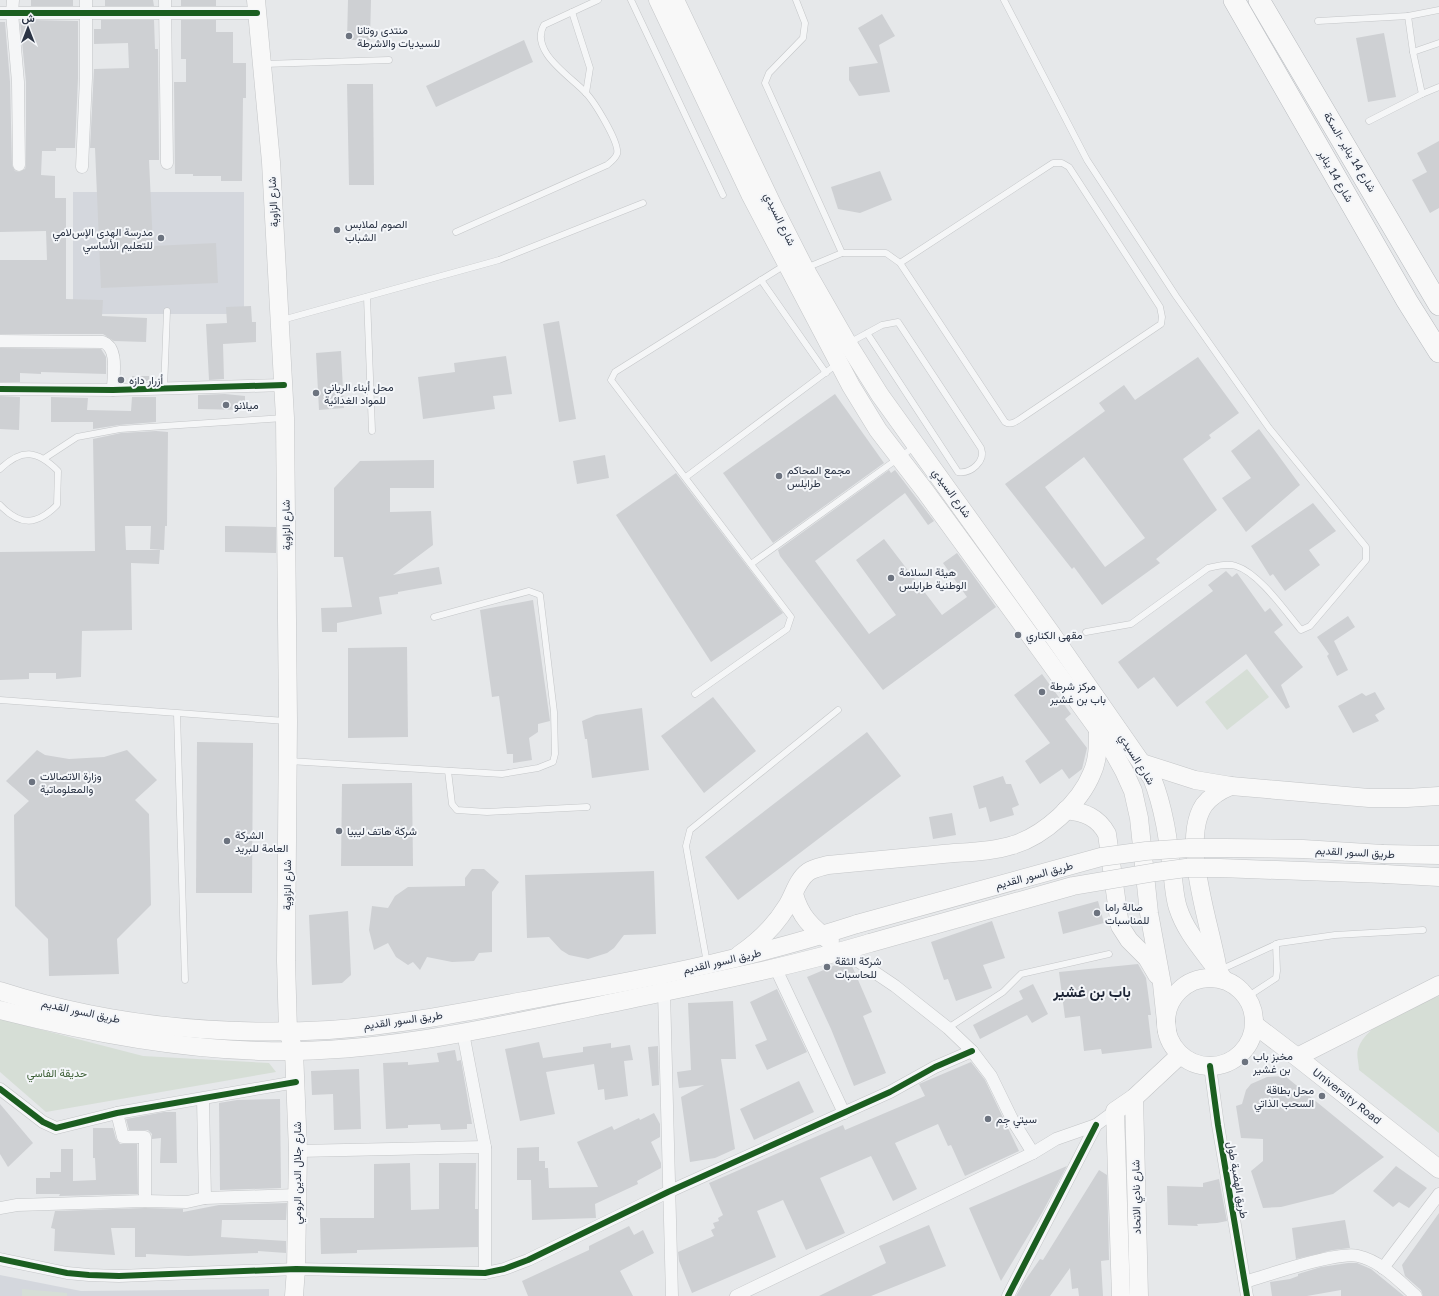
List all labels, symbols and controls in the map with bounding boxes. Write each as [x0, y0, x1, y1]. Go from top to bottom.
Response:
north arrow [8, 8, 48, 48]
text: ش [21, 11, 35, 25]
place label: منتدى روتانا للسيديات والاشرطة [357, 23, 440, 50]
marker: منتدى روتانا للسيديات والاشرطة [344, 31, 354, 41]
street label: شارع 14 يناير -السكة [1321, 110, 1379, 194]
street label: شارع 14 يناير [1316, 148, 1356, 204]
street label: شارع الزاوية [265, 176, 282, 228]
street label: شارع السيدي [758, 190, 799, 250]
place label: الصوم لملابس الشباب [345, 217, 407, 244]
place label: مدرسة الهدى الإسﻻمي للتعليم الأساسي [52, 225, 153, 255]
marker: الصوم لملابس الشباب [332, 225, 342, 235]
marker: مدرسة الهدى الإسﻻمي للتعليم الأساسي [156, 233, 166, 243]
place label: أزرار دازه [129, 373, 164, 387]
marker: أزرار دازه [116, 375, 126, 385]
place label: محل أبناء الرياني للمواد الغدائية [324, 380, 394, 407]
marker: محل أبناء الرياني للمواد الغدائية [311, 388, 321, 398]
place label: ميلانو [234, 398, 259, 412]
marker: ميلانو [221, 400, 231, 410]
place label: مجمع المحاكم طرابلس [787, 463, 850, 490]
street label: شارع السيدي [927, 466, 975, 522]
marker: مجمع المحاكم طرابلس [774, 471, 784, 481]
street label: شارع الزاوية [279, 499, 294, 550]
place label: هيئة السلامة الوطنية طرابلس [899, 565, 967, 592]
marker: هيئة السلامة الوطنية طرابلس [886, 573, 896, 583]
place label: مقهى الكناري [1026, 628, 1083, 645]
marker: مقهى الكناري [1013, 630, 1023, 640]
place label: مركز شرطة باب بن غشير [1049, 679, 1106, 706]
marker: مركز شرطة باب بن غشير [1037, 687, 1047, 697]
street label: شارع السيدي [1113, 731, 1158, 789]
place label: وزارة الاتصالات والمعلوماتية [40, 769, 102, 796]
marker: وزارة الاتصالات والمعلوماتية [27, 777, 37, 787]
place label: شركة هاتف ليبيا [347, 824, 417, 838]
marker: شركة هاتف ليبيا [334, 826, 344, 836]
place label: الشركة العامة للبريد [235, 828, 288, 855]
marker: الشركة العامة للبريد [222, 836, 232, 846]
street label: طريق السور القديم [1315, 843, 1395, 862]
street label: طريق السور القديم [994, 858, 1075, 893]
street label: شارع الزاوية [280, 859, 295, 910]
place label: صالة راما للمناسبات [1105, 900, 1150, 927]
marker: صالة راما للمناسبات [1092, 908, 1102, 918]
street label: طريق السور القديم [681, 945, 763, 978]
place label: شركة الثقة للحاسبات [835, 954, 882, 981]
marker: شركة الثقة للحاسبات [822, 962, 832, 972]
district label: باب بن غشير [1052, 982, 1131, 1001]
street label: طريق السور القديم [40, 996, 122, 1027]
street label: طريق السور القديم [362, 1008, 444, 1033]
place label: مخبز باب بن غشير [1252, 1049, 1293, 1076]
marker: مخبز باب بن غشير [1240, 1057, 1250, 1067]
street label: University Road [1310, 1065, 1384, 1126]
park label: حديقة الفاسي [27, 1066, 87, 1083]
place label: محل بطاقة السحب الذاتي [1254, 1083, 1314, 1113]
marker: محل بطاقة السحب الذاتي [1317, 1091, 1327, 1101]
place label: سيتي جِم [996, 1112, 1037, 1129]
marker: سيتي جِم [983, 1114, 993, 1124]
street label: شارع جلال الدين الرومي [290, 1121, 307, 1224]
street label: طريق الهضبة طول [1224, 1140, 1252, 1220]
street label: شارع نادي الاتحاد [1128, 1159, 1147, 1234]

